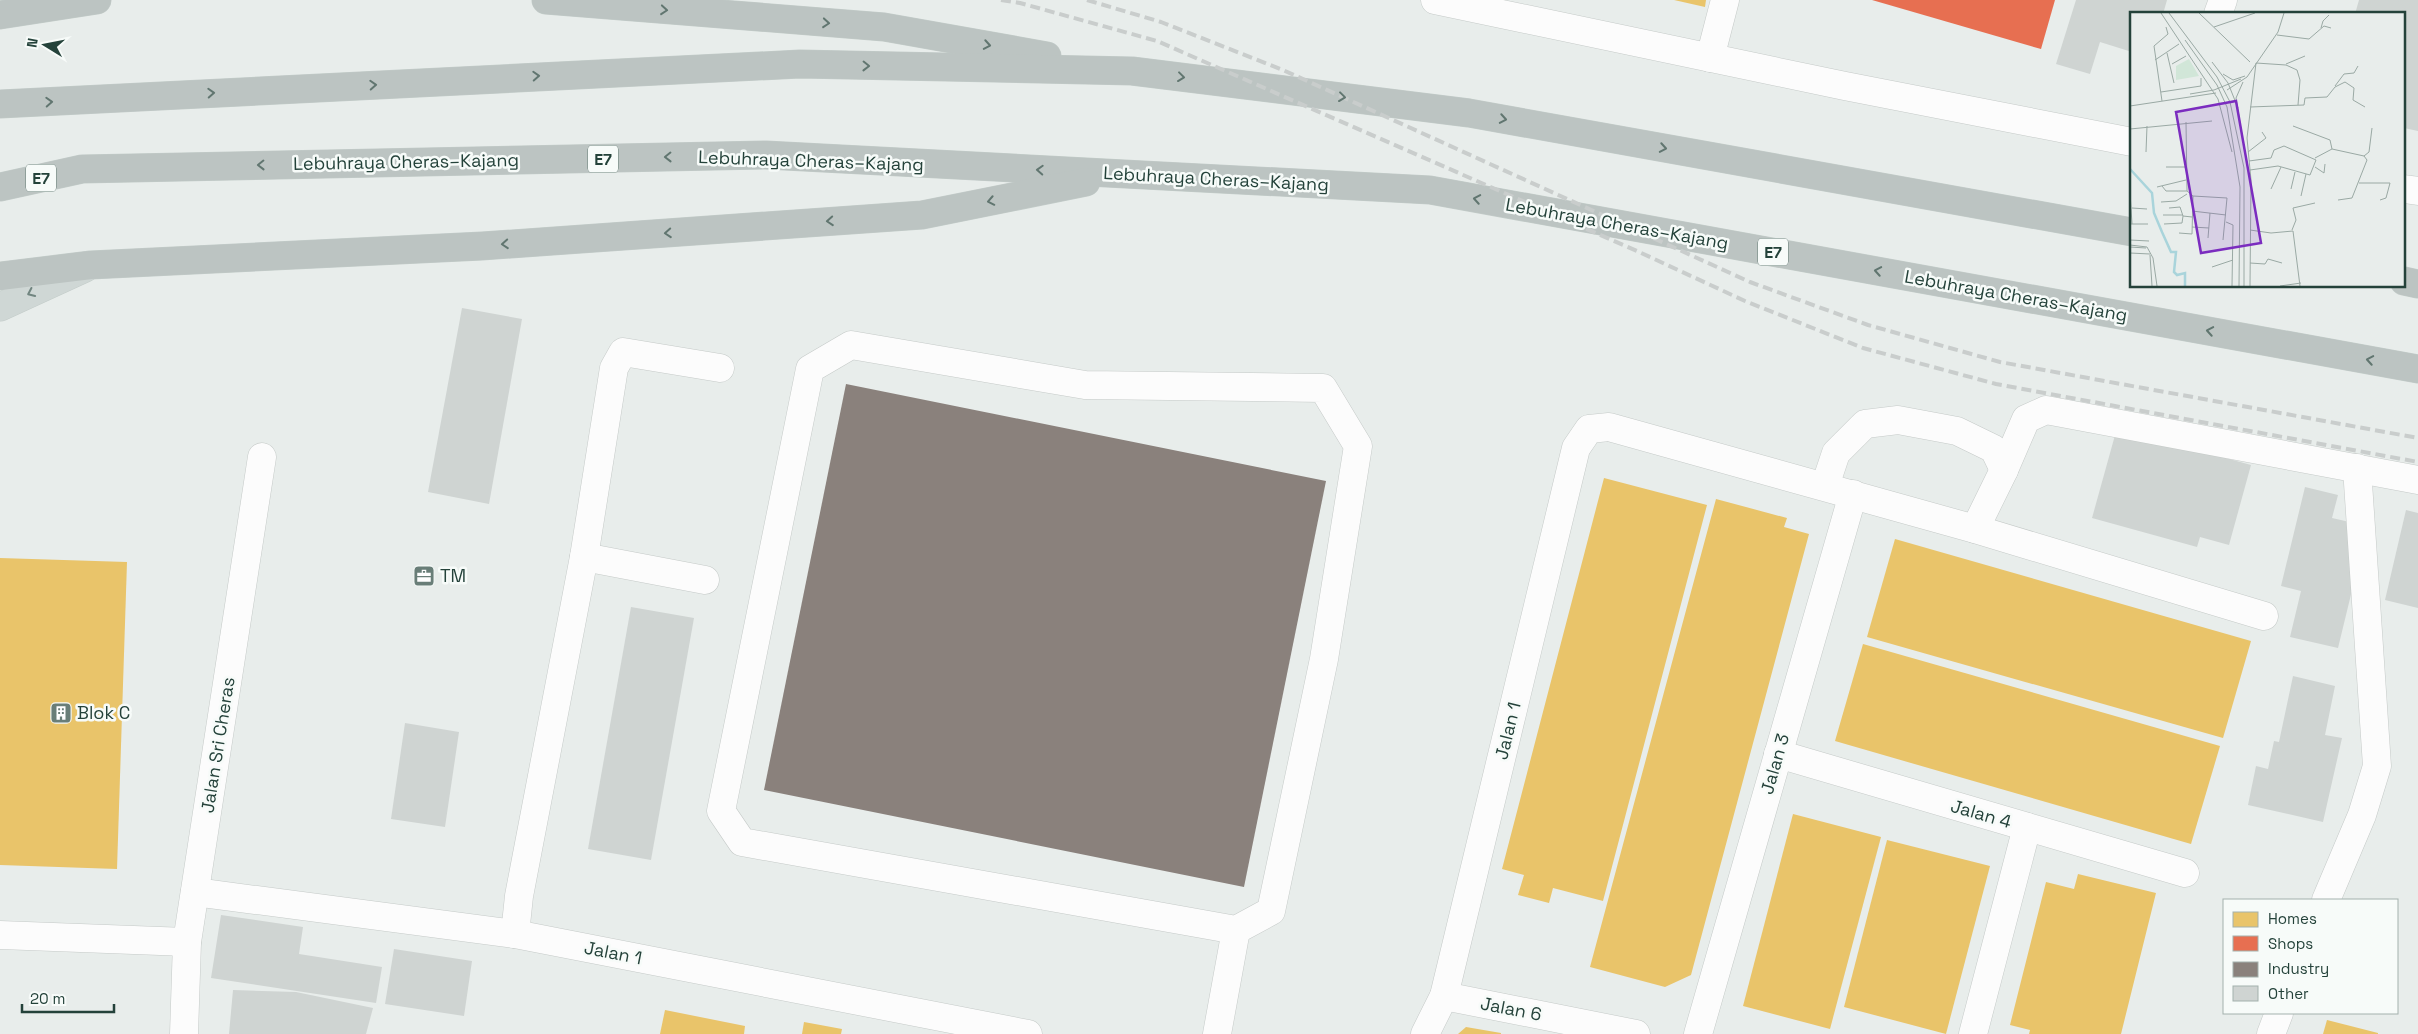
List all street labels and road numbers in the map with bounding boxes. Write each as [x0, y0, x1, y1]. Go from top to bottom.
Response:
street label: Lebuhraya Cheras–Kajang [698, 145, 924, 176]
road number: E7 [588, 146, 618, 172]
street label: Lebuhraya Cheras–Kajang [293, 148, 519, 175]
street label: Lebuhraya Cheras–Kajang [1103, 161, 1329, 196]
road number: E7 [26, 164, 56, 192]
street label: Lebuhraya Cheras–Kajang [1504, 193, 1730, 254]
road number: E7 [1758, 238, 1788, 266]
street label: Lebuhraya Cheras–Kajang [1903, 265, 2129, 326]
street label: Jalan Sri Cheras [195, 675, 240, 815]
street label: Jalan 1 [1489, 700, 1526, 762]
street label: Jalan 3 [1755, 731, 1794, 797]
street label: Jalan 4 [1948, 794, 2014, 833]
street label: Jalan 1 [582, 936, 644, 969]
street label: Jalan 6 [1478, 991, 1544, 1026]

